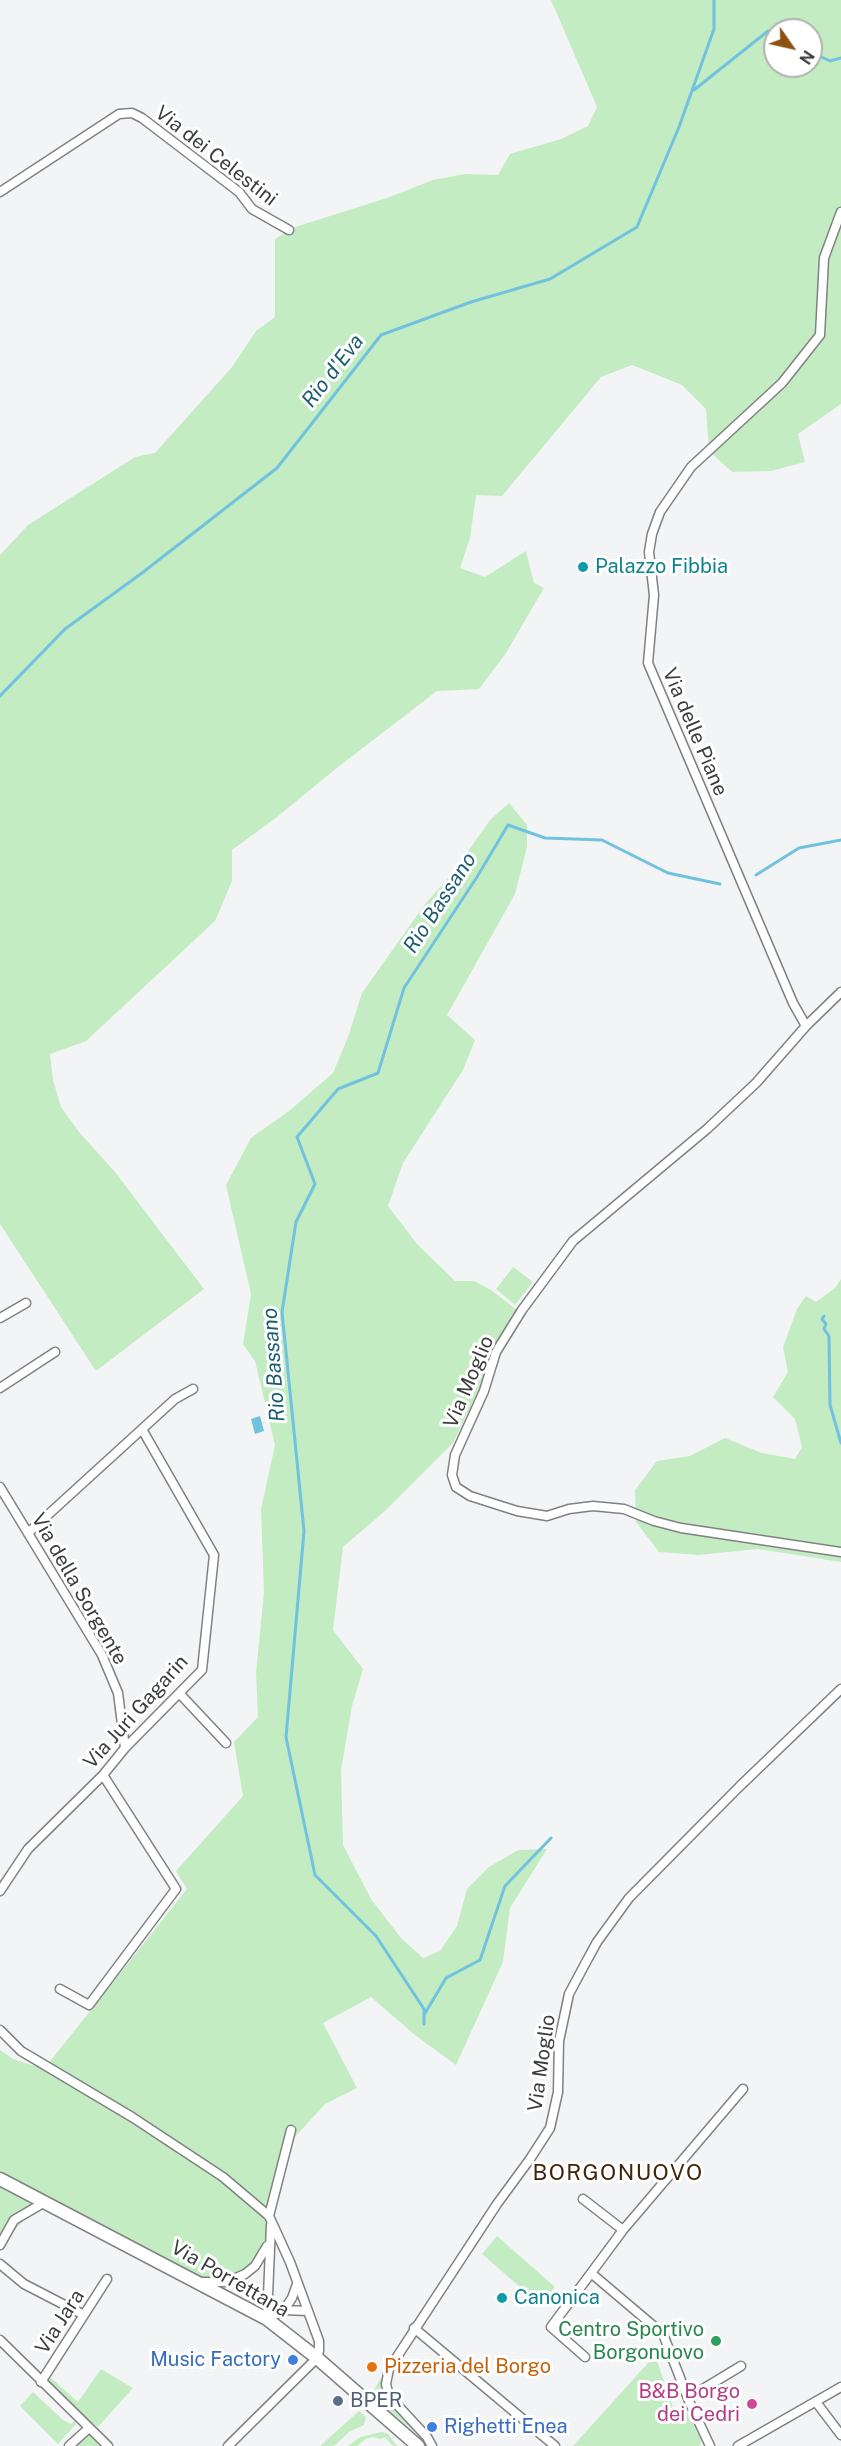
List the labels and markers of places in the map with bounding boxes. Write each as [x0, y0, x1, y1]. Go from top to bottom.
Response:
place label: Palazzo Fibbia [595, 555, 728, 579]
marker: Palazzo Fibbia [576, 560, 590, 574]
place label: Canonica [514, 2286, 600, 2310]
marker: Canonica [495, 2291, 509, 2305]
place label: Centro Sportivo Borgonuovo [558, 2318, 704, 2365]
marker: Centro Sportivo Borgonuovo [709, 2334, 723, 2348]
place label: Music Factory [150, 2348, 281, 2372]
marker: Music Factory [286, 2353, 300, 2367]
place label: Pizzeria del Borgo [384, 2355, 551, 2379]
marker: Pizzeria del Borgo [365, 2360, 379, 2374]
place label: B&B Borgo dei Cedri [639, 2380, 740, 2427]
place label: BPER [350, 2389, 402, 2413]
marker: BPER [331, 2394, 345, 2408]
marker: B&B Borgo dei Cedri [745, 2397, 759, 2411]
place label: Righetti Enea [444, 2415, 567, 2439]
marker: Righetti Enea [425, 2420, 439, 2434]

